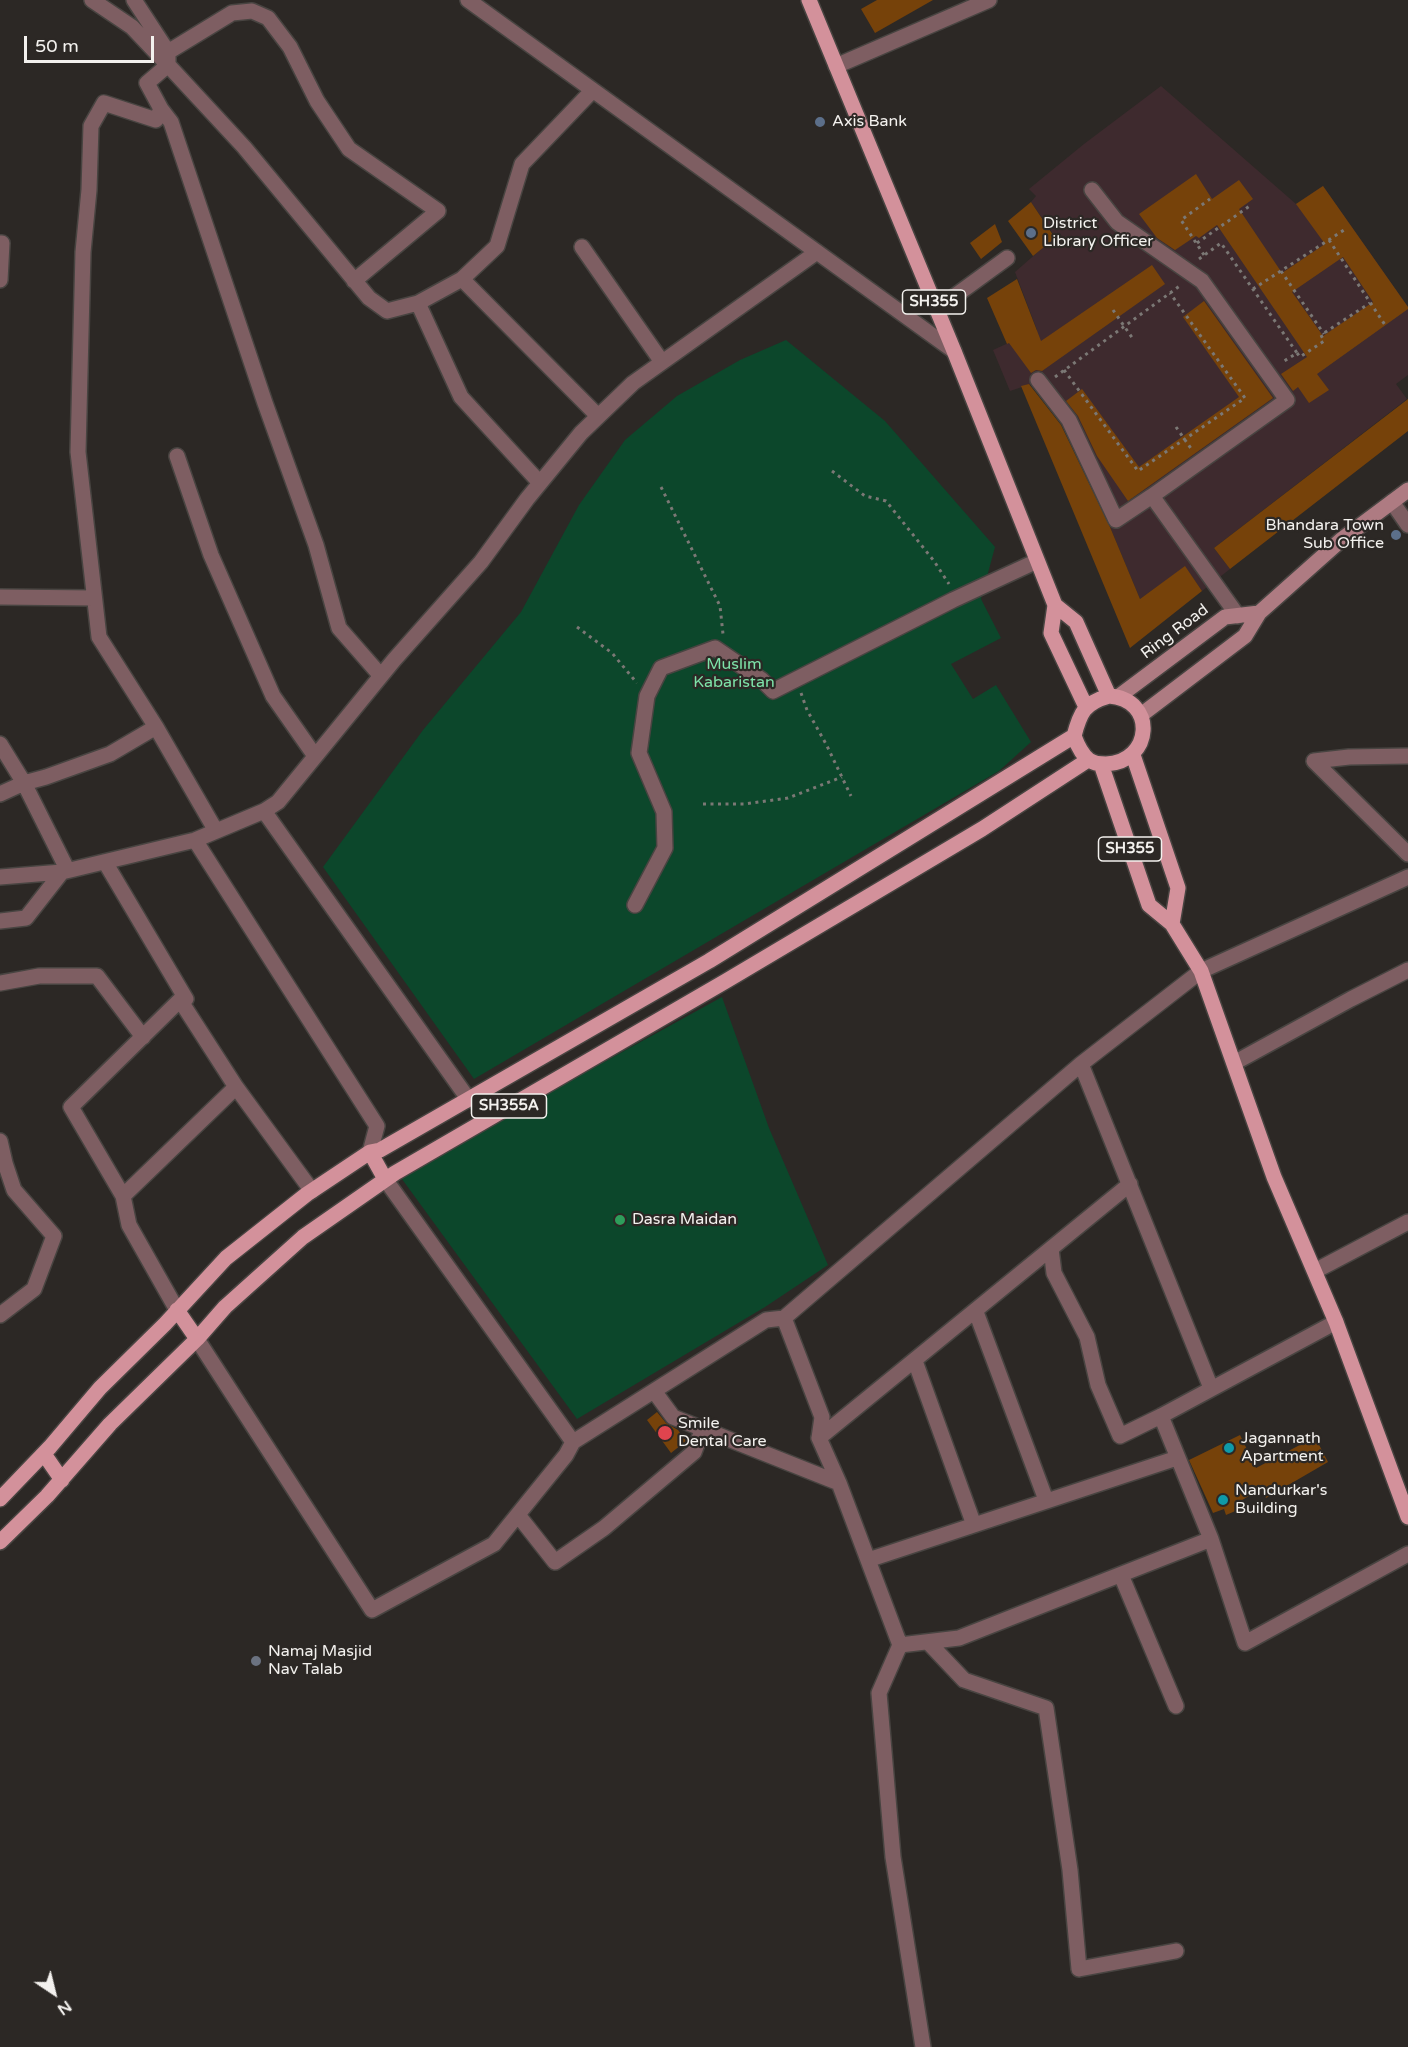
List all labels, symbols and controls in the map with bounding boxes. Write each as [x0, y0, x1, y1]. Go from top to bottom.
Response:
scale bar [27, 24, 158, 62]
text: 50 m [35, 35, 79, 57]
place label: Axis Bank [832, 112, 907, 132]
marker: Axis Bank [813, 115, 827, 129]
place label: District Library Officer [1043, 214, 1153, 252]
marker: District Library Officer [1024, 226, 1038, 240]
road number: SH355 [902, 290, 966, 314]
place label: Bhandara Town Sub Office [1265, 516, 1384, 554]
marker: Bhandara Town Sub Office [1389, 528, 1403, 542]
street label: Ring Road [1137, 600, 1213, 664]
park label: Muslim Kabaristan [693, 655, 775, 693]
road number: SH355 [1098, 837, 1162, 861]
road number: SH355A [472, 1094, 546, 1118]
place label: Dasra Maidan [632, 1210, 737, 1230]
marker: Dasra Maidan [613, 1213, 627, 1227]
place label: Smile Dental Care [678, 1414, 767, 1452]
marker: Smile Dental Care [656, 1424, 674, 1442]
place label: Jagannath Apartment [1241, 1429, 1324, 1467]
marker: Jagannath Apartment [1222, 1441, 1236, 1455]
place label: Nandurkar's Building [1235, 1481, 1327, 1519]
marker: Nandurkar's Building [1216, 1493, 1230, 1507]
place label: Namaj Masjid Nav Talab [268, 1642, 372, 1680]
marker: Namaj Masjid Nav Talab [249, 1654, 263, 1668]
north arrow [24, 1963, 84, 2023]
text: N [53, 1996, 75, 2020]

